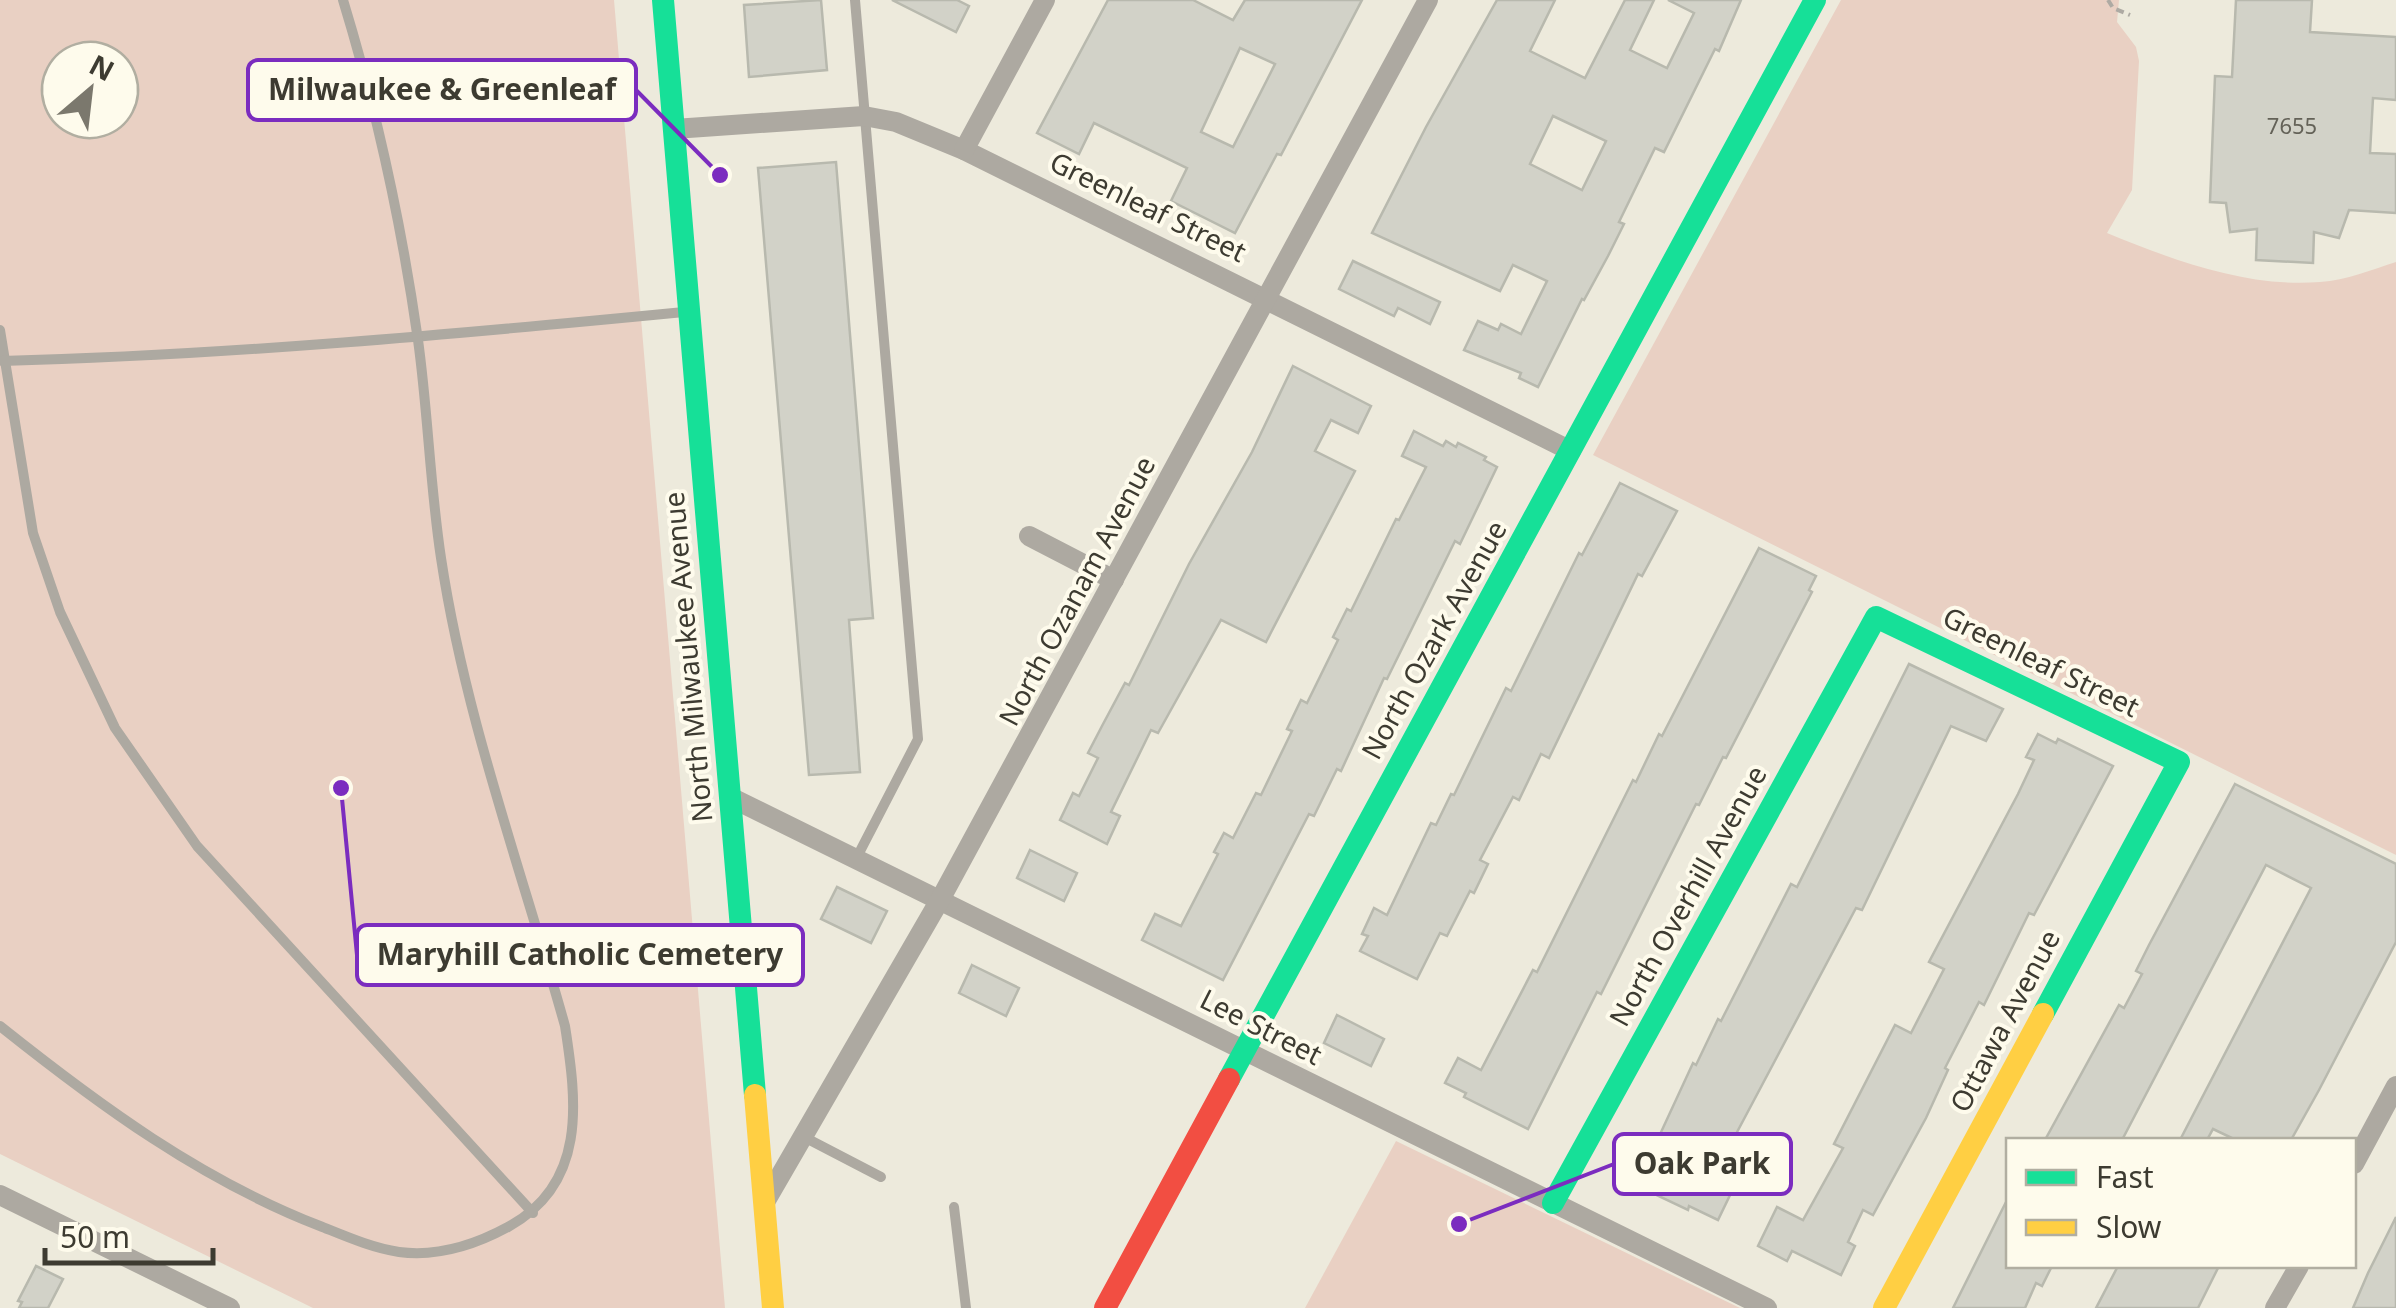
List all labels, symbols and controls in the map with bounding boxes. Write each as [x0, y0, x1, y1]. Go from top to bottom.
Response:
north arrow [40, 40, 140, 140]
text: N [83, 45, 121, 89]
callout: Milwaukee & Greenleaf [248, 60, 636, 120]
text: Milwaukee & Greenleaf [268, 68, 617, 109]
house number: 7655 [2267, 110, 2317, 140]
street label: Greenleaf Street [1044, 142, 1253, 270]
street label: North Ozanam Avenue [989, 449, 1163, 732]
street label: North Milwaukee Avenue [654, 490, 720, 824]
street label: North Ozark Avenue [1352, 513, 1515, 766]
street label: Greenleaf Street [1937, 597, 2146, 725]
street label: North Overhill Avenue [1600, 758, 1775, 1033]
street label: Ottawa Avenue [1940, 923, 2068, 1118]
callout: Maryhill Catholic Cemetery [357, 925, 803, 985]
text: Maryhill Catholic Cemetery [377, 933, 784, 974]
street label: Lee Street [1194, 979, 1329, 1073]
callout: Oak Park [1614, 1134, 1791, 1194]
legend [2006, 1138, 2356, 1268]
text: Oak Park [1634, 1142, 1771, 1183]
text: Fast [2096, 1156, 2154, 1197]
scale bar [45, 1203, 212, 1265]
text: Slow [2096, 1206, 2162, 1247]
text: 50 m [60, 1216, 130, 1257]

